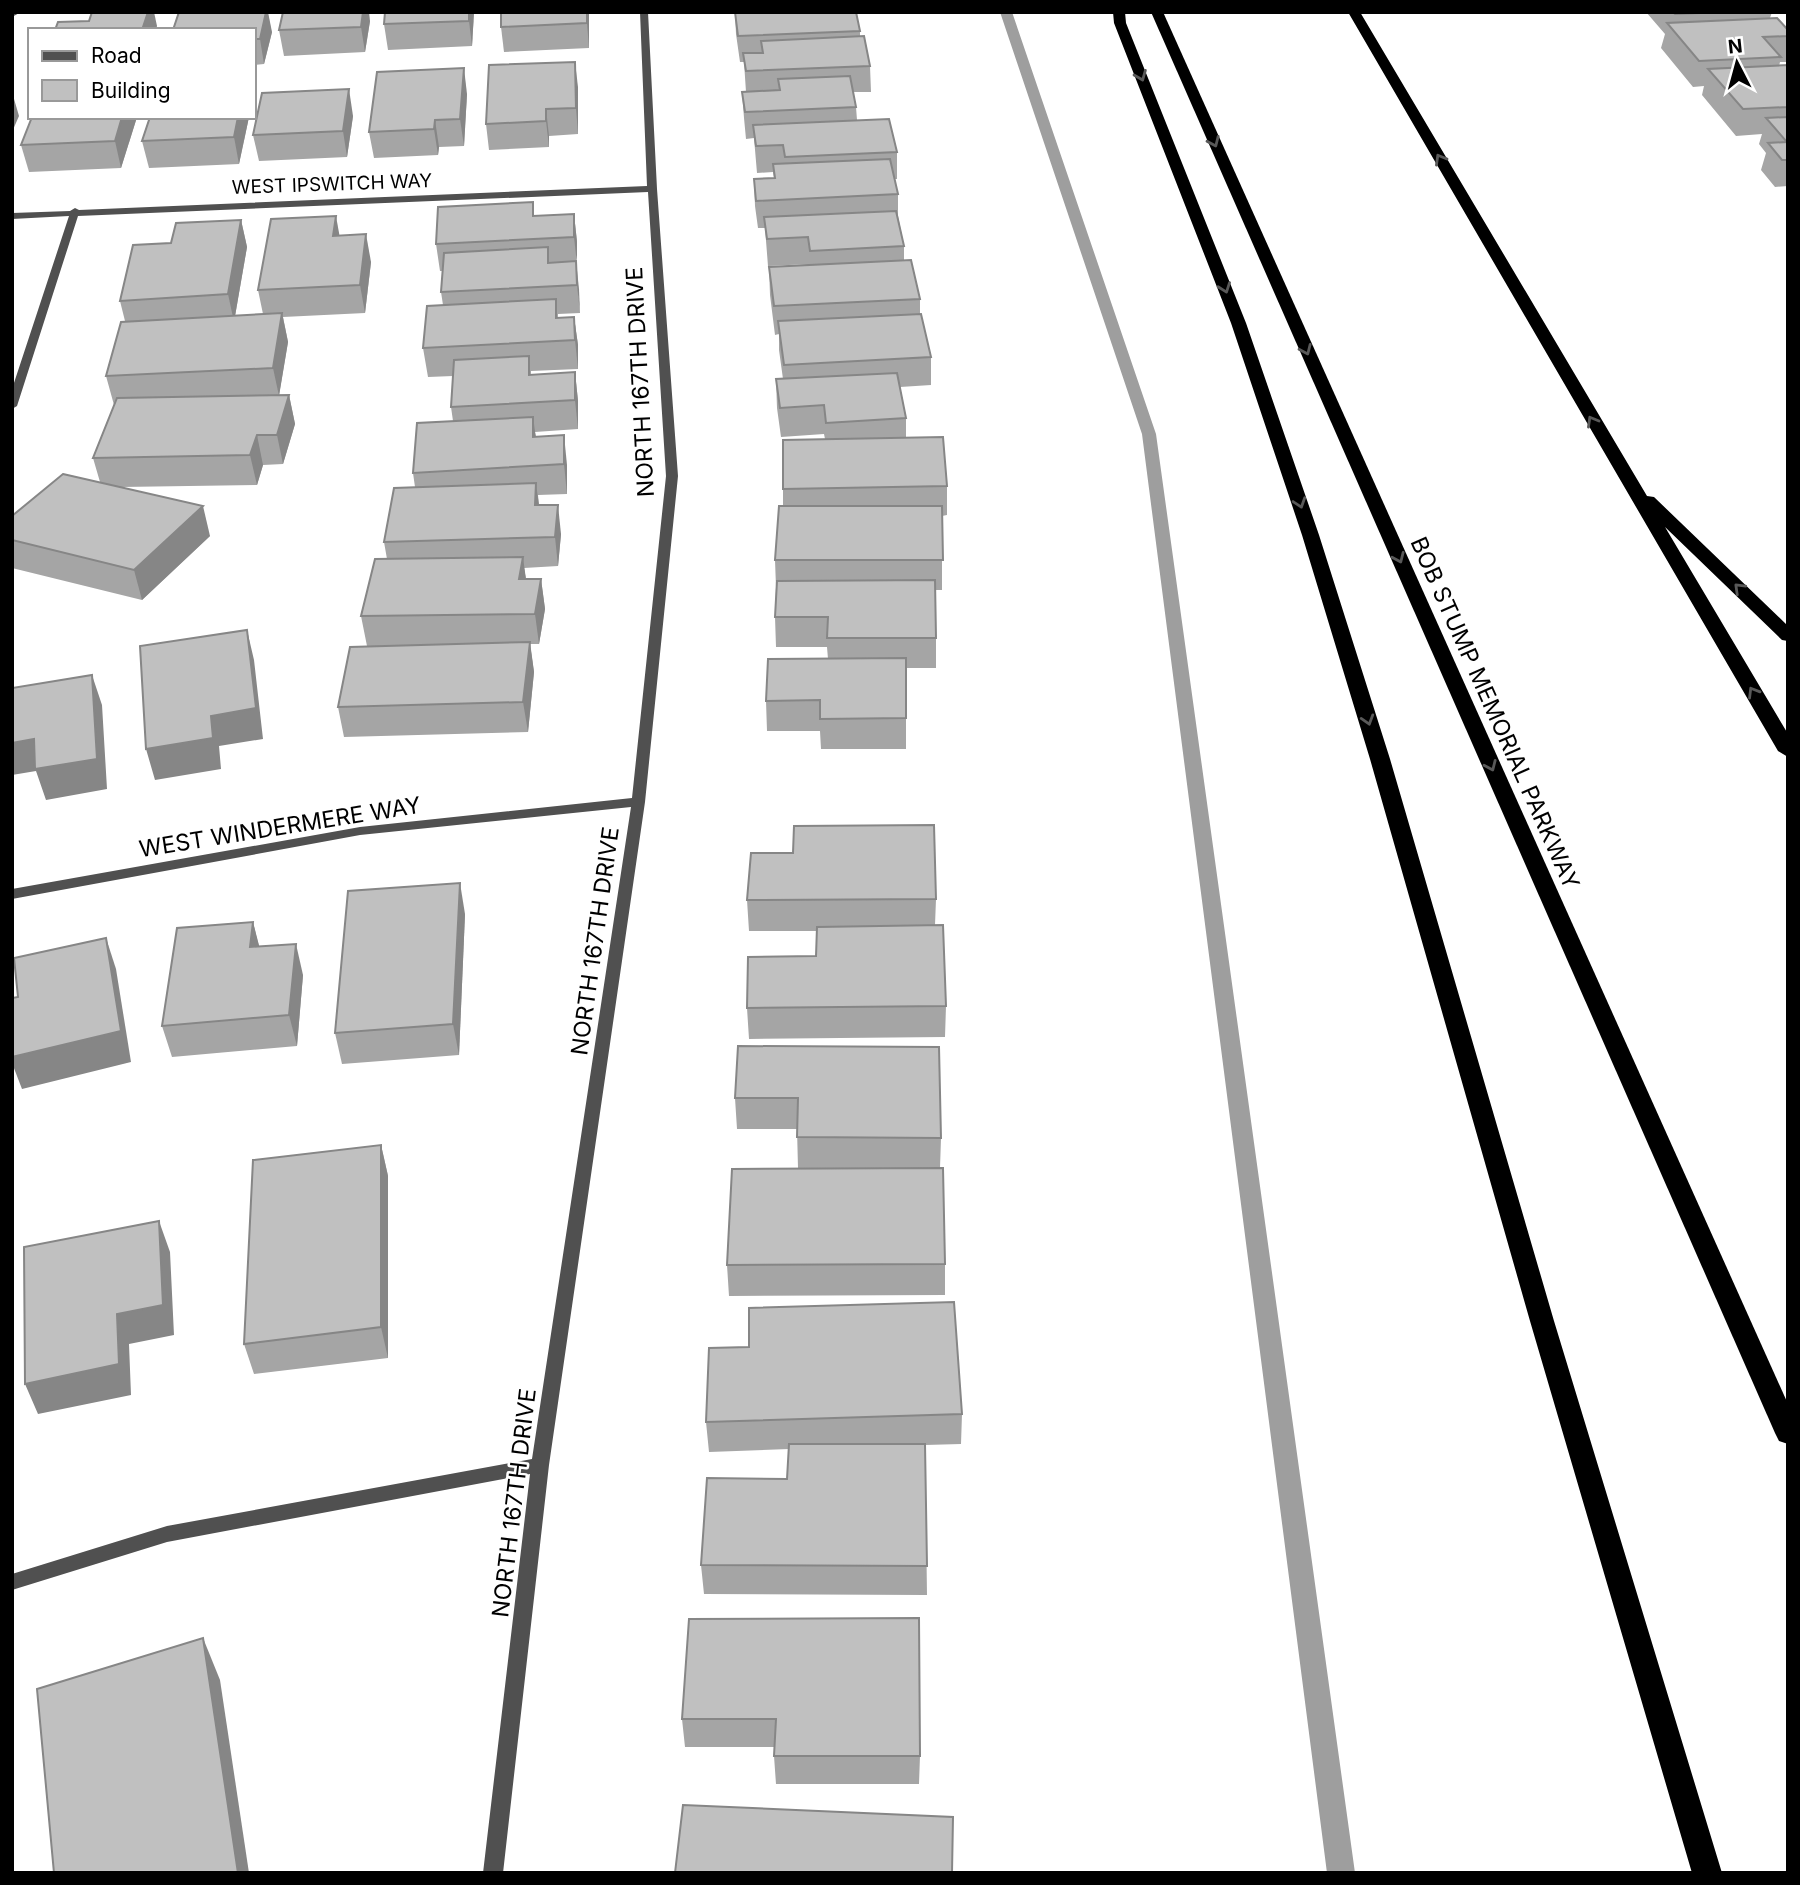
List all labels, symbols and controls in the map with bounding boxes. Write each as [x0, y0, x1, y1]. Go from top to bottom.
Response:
legend [28, 28, 256, 119]
north arrow [1702, 28, 1772, 98]
text: N [1727, 34, 1744, 59]
text: Road [91, 43, 142, 68]
one-way arrow [1133, 70, 1147, 82]
text: Building [91, 78, 171, 103]
one-way arrow [1206, 135, 1220, 147]
one-way arrow [1436, 153, 1449, 166]
street label: WEST IPSWITCH WAY [231, 169, 433, 199]
street label: NORTH 167TH DRIVE [620, 266, 660, 498]
one-way arrow [1217, 281, 1231, 293]
one-way arrow [1298, 343, 1312, 355]
one-way arrow [1588, 416, 1601, 429]
one-way arrow [1292, 496, 1306, 508]
street label: BOB STUMP MEMORIAL PARKWAY [1404, 533, 1586, 894]
one-way arrow [1391, 550, 1405, 563]
one-way arrow [1734, 584, 1747, 597]
one-way arrow [1748, 687, 1761, 700]
one-way arrow [1360, 713, 1375, 725]
one-way arrow [1483, 758, 1497, 771]
street label: WEST WINDERMERE WAY [137, 791, 423, 863]
street label: NORTH 167TH DRIVE [565, 825, 625, 1057]
street label: NORTH 167TH DRIVE [486, 1387, 542, 1619]

